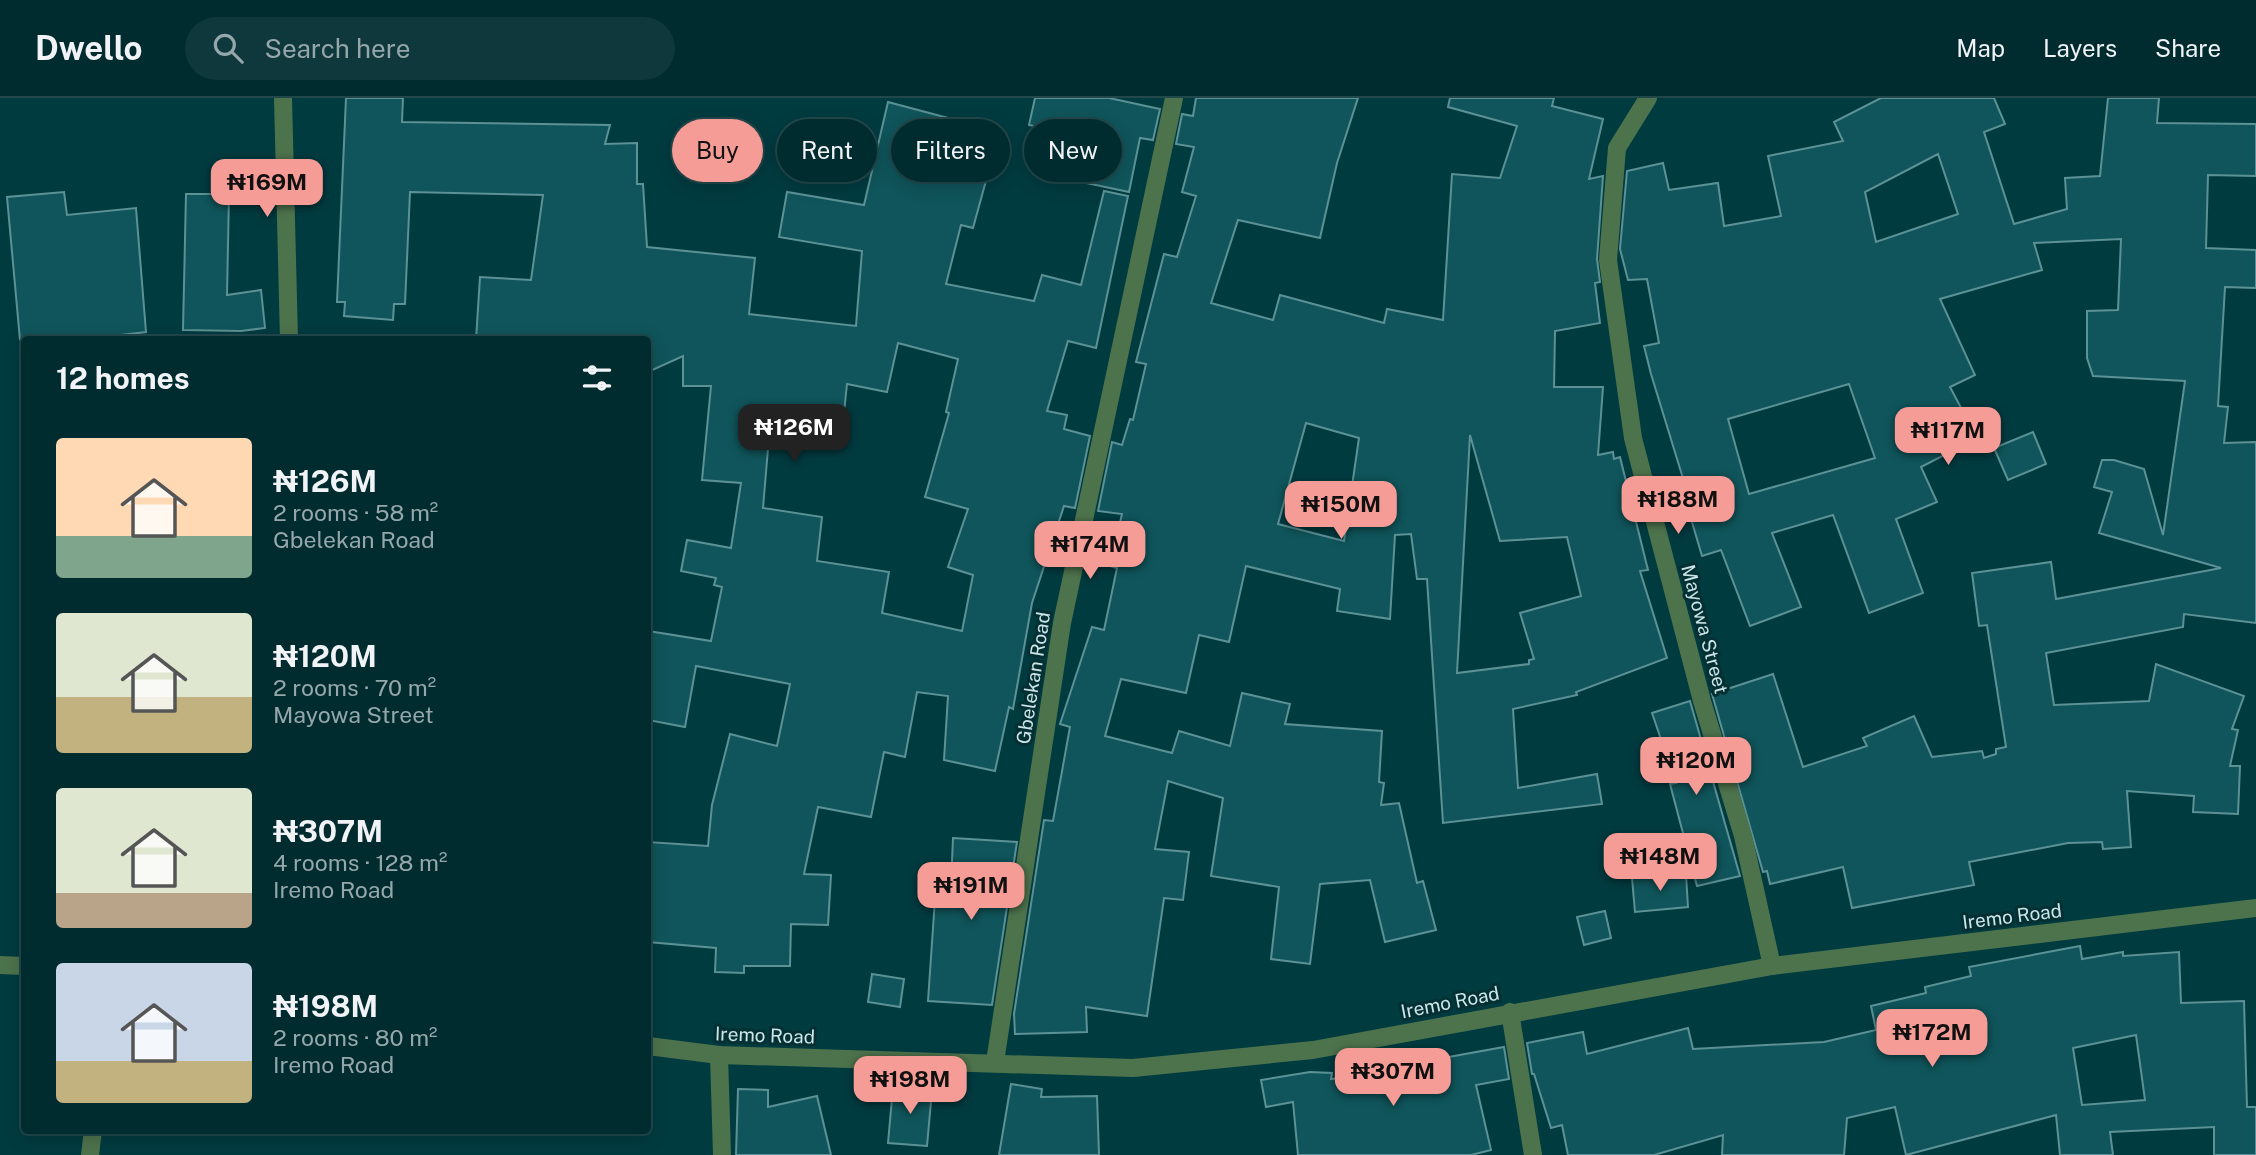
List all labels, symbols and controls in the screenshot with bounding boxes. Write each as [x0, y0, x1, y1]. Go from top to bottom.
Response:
search box [185, 17, 675, 80]
text: Dwello [35, 29, 143, 67]
icon: search [209, 29, 247, 67]
text: Search here [265, 33, 411, 64]
text: Map [1956, 34, 2005, 62]
text: Layers [2043, 34, 2117, 62]
text: Share [2155, 34, 2221, 62]
chip: Buy [672, 119, 763, 182]
chip: Rent [777, 119, 877, 182]
chip: Filters [891, 119, 1010, 182]
chip: New [1024, 119, 1122, 182]
pin: ₦169M [218, 159, 316, 219]
text: ₦169M [227, 168, 307, 195]
icon: filters [578, 359, 616, 397]
text: 12 homes [56, 360, 190, 396]
pin: ₦126M [745, 404, 843, 464]
pin: ₦117M [1899, 408, 1997, 467]
text: ₦126M [754, 413, 834, 440]
text: ₦117M [1911, 416, 1985, 443]
text: ₦126M [273, 463, 377, 499]
icon: home [112, 466, 196, 550]
pin: ₦188M [1629, 476, 1727, 536]
pin: ₦150M [1292, 482, 1390, 541]
text: ₦188M [1638, 485, 1718, 512]
text: ₦150M [1301, 490, 1381, 517]
text: 2 rooms · 58 m² [273, 499, 438, 526]
pin: ₦174M [1041, 522, 1139, 581]
text: Gbelekan Road [273, 526, 435, 553]
text: ₦174M [1050, 530, 1130, 557]
street label: Mayowa Street [1677, 562, 1733, 696]
street label: Gbelekan Road [1012, 610, 1054, 746]
text: ₦120M [273, 638, 377, 674]
icon: home [112, 641, 196, 725]
text: 2 rooms · 70 m² [273, 674, 436, 701]
text: Mayowa Street [273, 701, 434, 728]
pin: ₦120M [1647, 738, 1745, 797]
text: ₦120M [1656, 746, 1736, 773]
text: ₦307M [273, 813, 383, 849]
icon: home [112, 816, 196, 900]
pin: ₦148M [1611, 834, 1709, 893]
text: ₦148M [1620, 842, 1700, 869]
text: 4 rooms · 128 m² [273, 849, 447, 876]
pin: ₦191M [922, 862, 1020, 922]
text: ₦191M [933, 871, 1009, 898]
text: Iremo Road [273, 876, 394, 903]
street label: Iremo Road [1961, 899, 2063, 933]
street label: Iremo Road [1399, 982, 1501, 1022]
text: ₦198M [273, 988, 378, 1024]
icon: home [112, 991, 196, 1075]
pin: ₦172M [1883, 1010, 1981, 1069]
text: ₦172M [1892, 1018, 1972, 1045]
street label: Iremo Road [715, 1022, 815, 1048]
text: 2 rooms · 80 m² [273, 1024, 438, 1051]
pin: ₦307M [1344, 1048, 1442, 1108]
text: Iremo Road [273, 1051, 394, 1078]
pin: ₦198M [861, 1056, 959, 1116]
text: ₦307M [1351, 1057, 1435, 1084]
text: ₦198M [870, 1065, 950, 1092]

